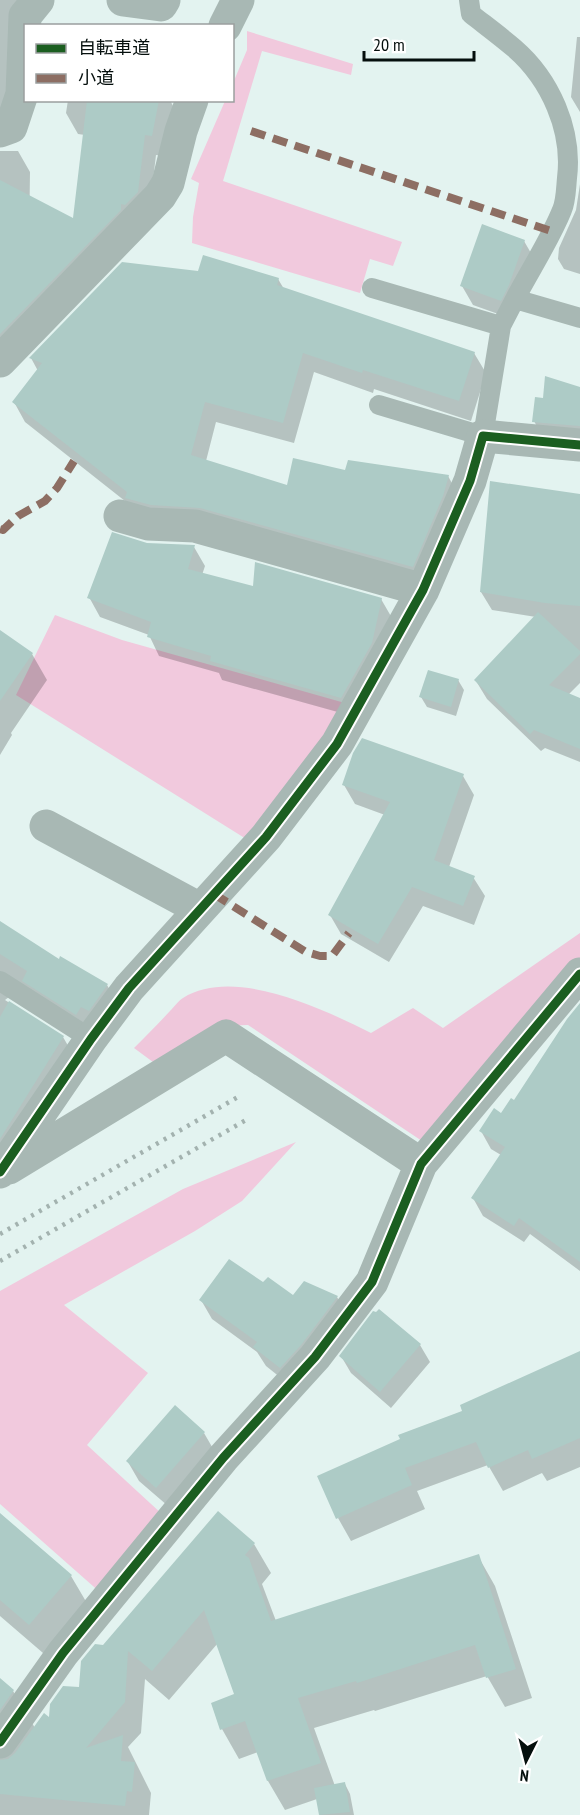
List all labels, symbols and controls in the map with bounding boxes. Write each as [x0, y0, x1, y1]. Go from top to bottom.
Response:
legend [24, 24, 234, 102]
scale bar [364, 24, 474, 62]
text: 20 m [373, 33, 405, 56]
text: 自転車道 [78, 36, 150, 59]
text: 小道 [78, 66, 114, 89]
north arrow [496, 1731, 556, 1791]
text: N [519, 1766, 530, 1786]

